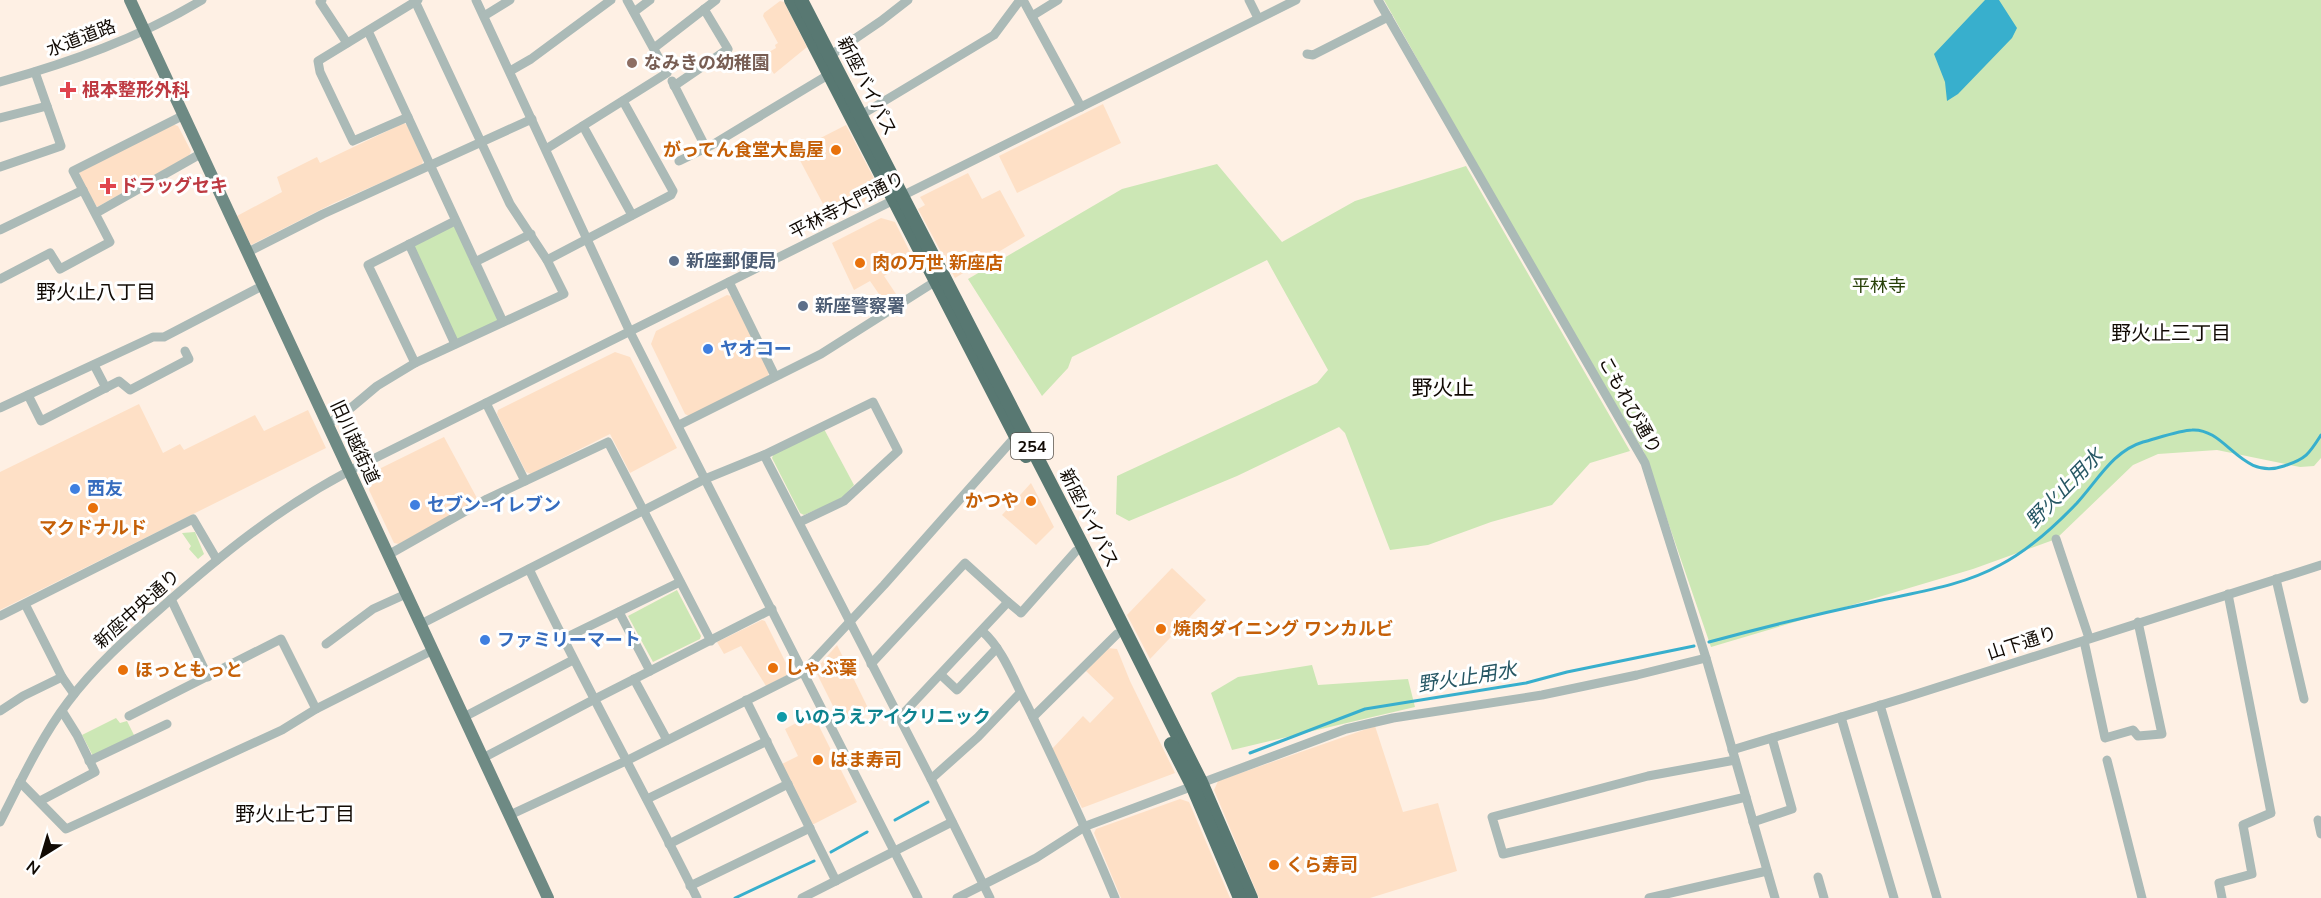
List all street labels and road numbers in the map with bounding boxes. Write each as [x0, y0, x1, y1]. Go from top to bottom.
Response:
street label: 水道道路 [43, 14, 119, 61]
street label: 新座バイパス [833, 33, 902, 139]
street label: 平林寺大門通り [785, 166, 908, 243]
street label: こもれび通り [1594, 352, 1667, 458]
street label: 旧川越街道 [326, 396, 385, 487]
road number: 254 [1011, 433, 1053, 459]
street label: 新座バイパス [1055, 465, 1124, 571]
street label: 新座中央通り [89, 564, 184, 653]
street label: 山下通り [1984, 620, 2060, 665]

